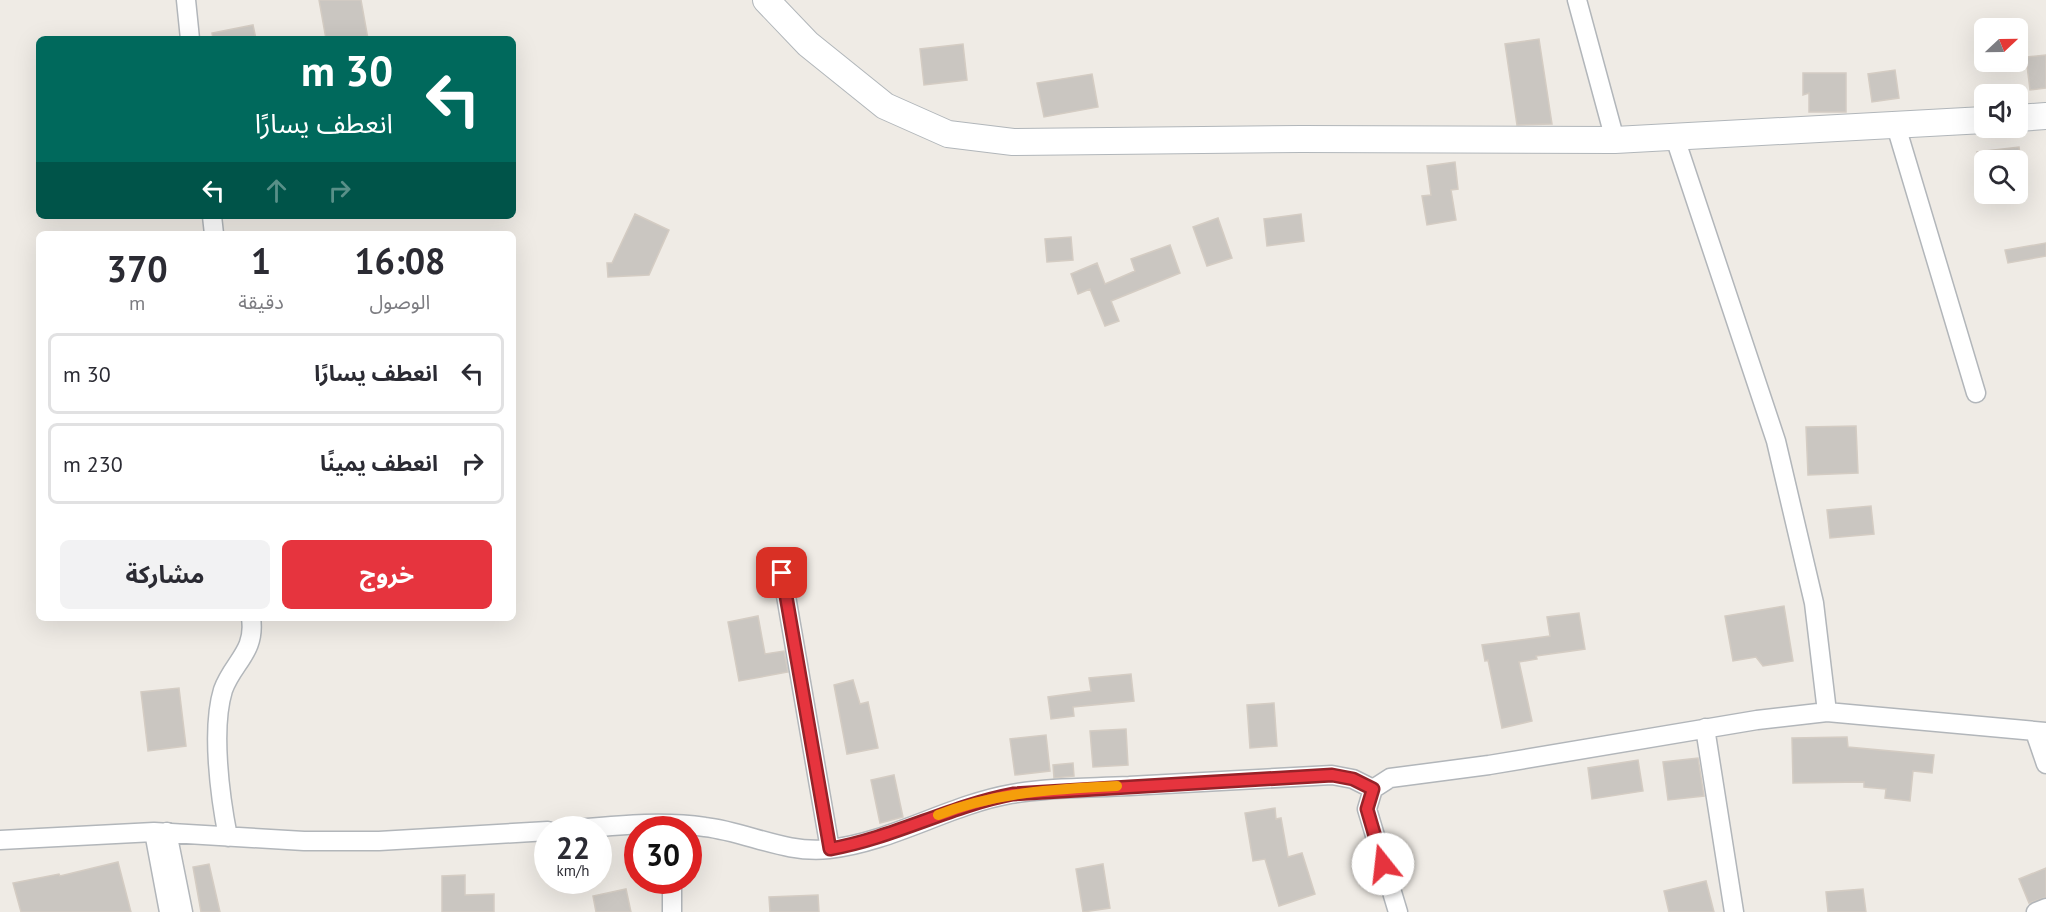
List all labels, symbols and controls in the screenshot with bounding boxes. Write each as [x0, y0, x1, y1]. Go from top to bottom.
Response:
north arrow [1974, 18, 2028, 72]
map controls [1974, 18, 2028, 204]
text: 30 m [301, 43, 393, 98]
icon: left [414, 60, 492, 138]
button: sound [1974, 84, 2028, 138]
text: انعطف يسارًا [255, 106, 393, 140]
button: search [1974, 150, 2028, 204]
icon: left [197, 174, 230, 207]
icon: ahead [260, 174, 293, 207]
icon: right [323, 174, 356, 207]
text: 1 [251, 237, 271, 284]
text: 16:08 [354, 237, 446, 284]
text: 370 [106, 245, 168, 292]
text: دقيقة [238, 289, 284, 315]
text: الوصول [369, 289, 430, 315]
text: m [129, 290, 145, 316]
icon: left [456, 357, 489, 390]
text: انعطف يسارًا [314, 359, 438, 387]
text: 30 m [63, 360, 111, 388]
icon: right [456, 447, 489, 480]
text: انعطف يمينًا [320, 449, 438, 477]
text: 230 m [63, 450, 123, 478]
button: مشاركة [60, 540, 270, 609]
button: خروج [282, 540, 492, 609]
pin [756, 547, 807, 598]
icon: arrive [765, 556, 798, 589]
speed limit sign: 30 [624, 816, 702, 894]
text: 22 [556, 828, 590, 867]
position arrow [1351, 832, 1415, 896]
text: km/h [557, 861, 589, 880]

